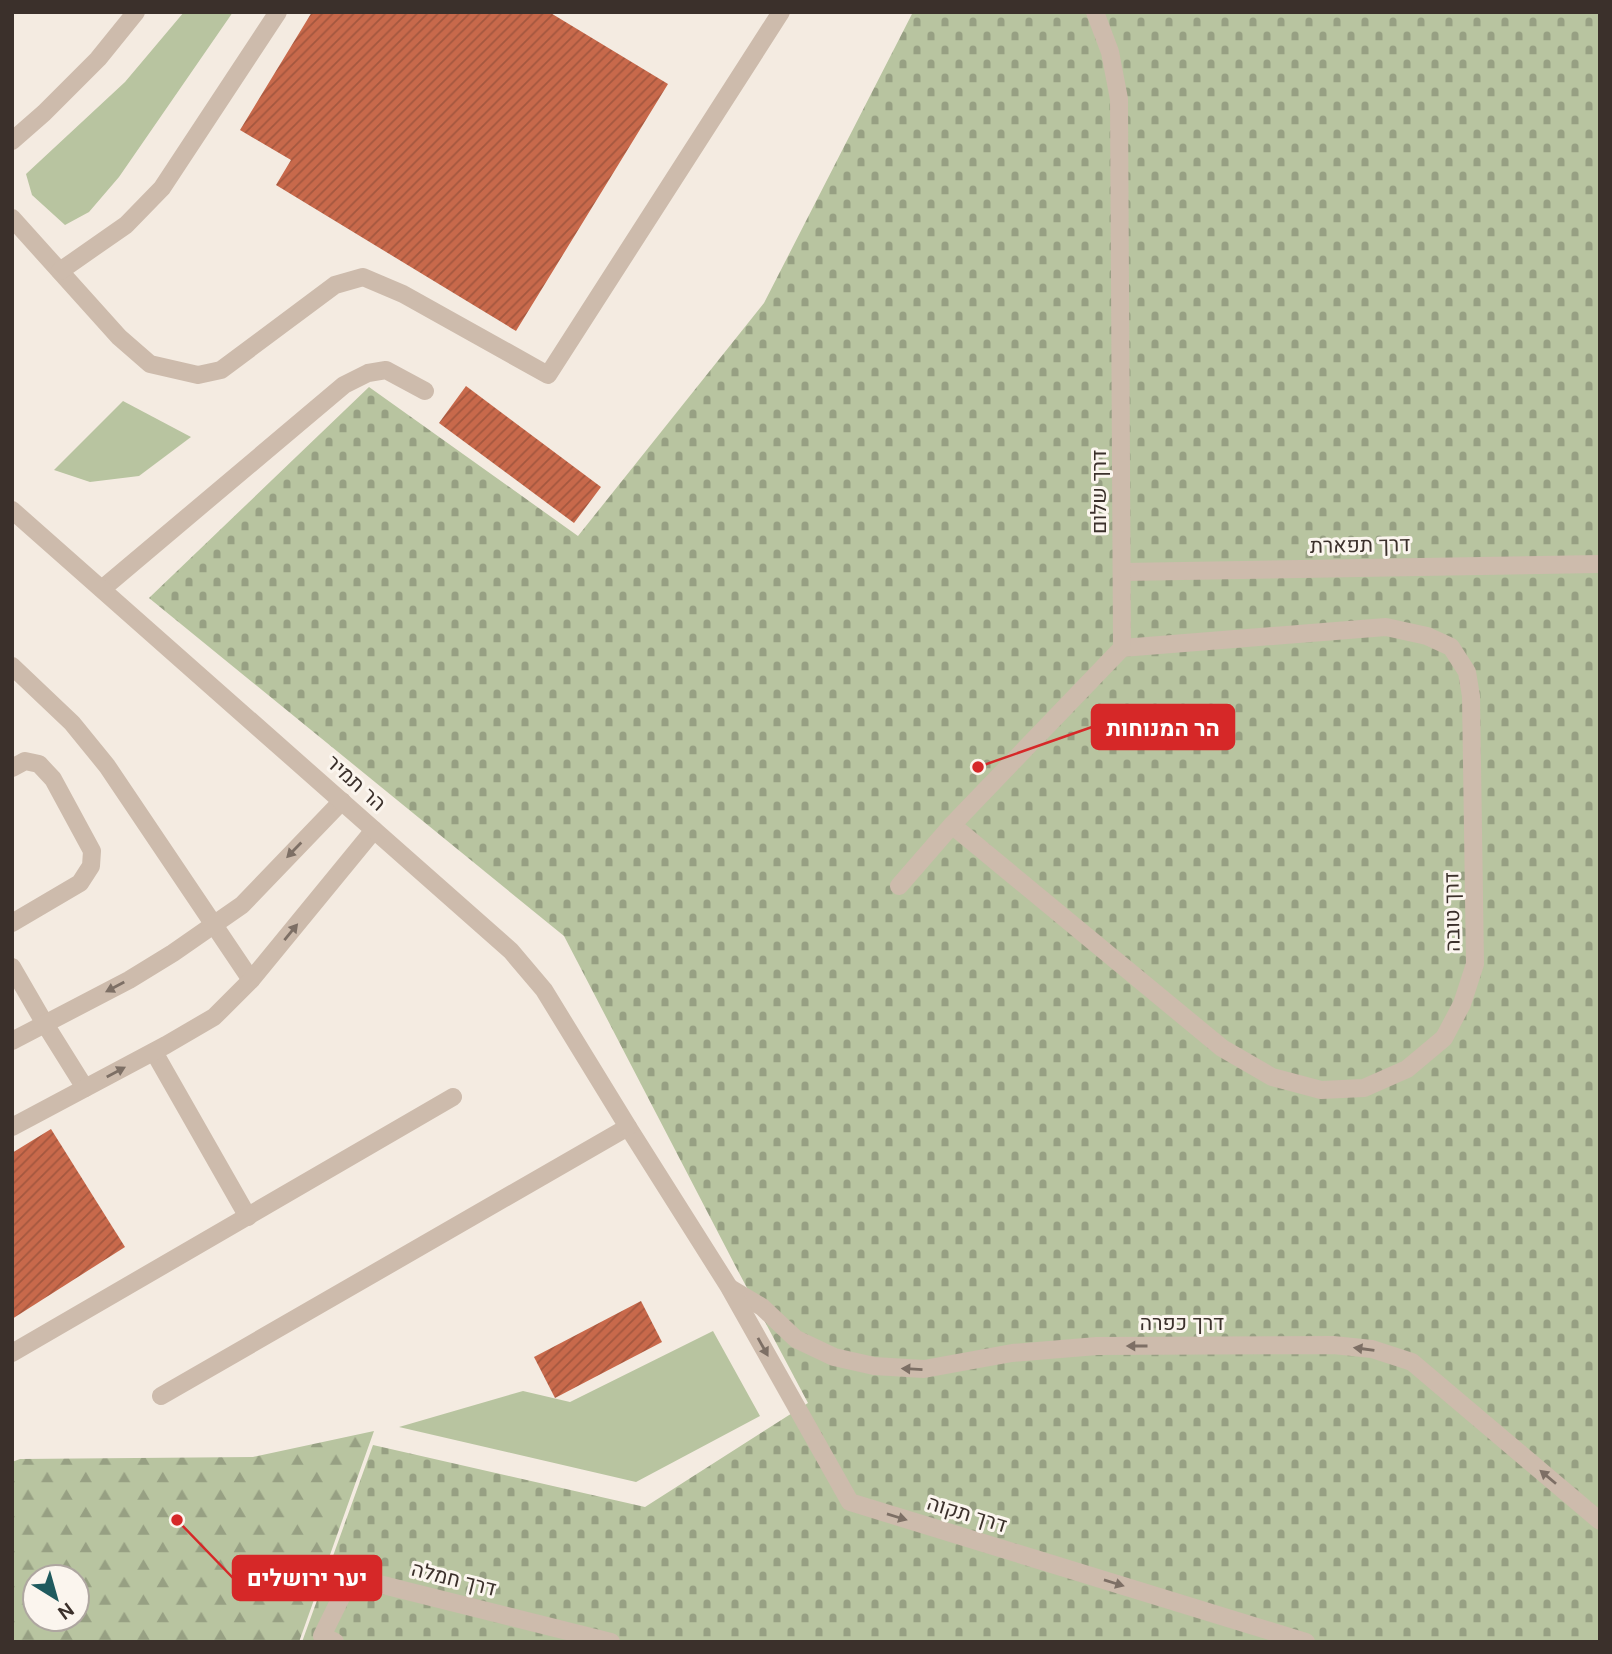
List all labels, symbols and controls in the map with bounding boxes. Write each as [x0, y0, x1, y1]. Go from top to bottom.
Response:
street label: דרך שלום [1085, 450, 1113, 534]
street label: דרך תפארת [1310, 530, 1410, 560]
callout: הר המנוחות [1092, 705, 1234, 749]
text: הר המנוחות [1106, 713, 1220, 743]
street label: הר תמיר [320, 749, 392, 817]
one-way arrow [287, 841, 303, 858]
street label: דרך טובה [1437, 872, 1467, 952]
one-way arrow [283, 923, 298, 940]
one-way arrow [105, 982, 125, 993]
one-way arrow [106, 1066, 126, 1078]
street label: דרך כפרה [1140, 1309, 1224, 1337]
one-way arrow [757, 1337, 769, 1356]
one-way arrow [1126, 1340, 1148, 1352]
one-way arrow [1353, 1343, 1375, 1354]
one-way arrow [900, 1363, 922, 1374]
one-way arrow [1539, 1470, 1556, 1485]
street label: דרך תקוה [924, 1489, 1010, 1539]
one-way arrow [886, 1512, 907, 1522]
street label: דרך חמלה [409, 1555, 499, 1603]
callout: יער ירושלים [233, 1556, 381, 1600]
north arrow [21, 1563, 91, 1633]
text: יער ירושלים [247, 1563, 367, 1593]
one-way arrow [1104, 1579, 1125, 1589]
text: N [53, 1597, 79, 1625]

